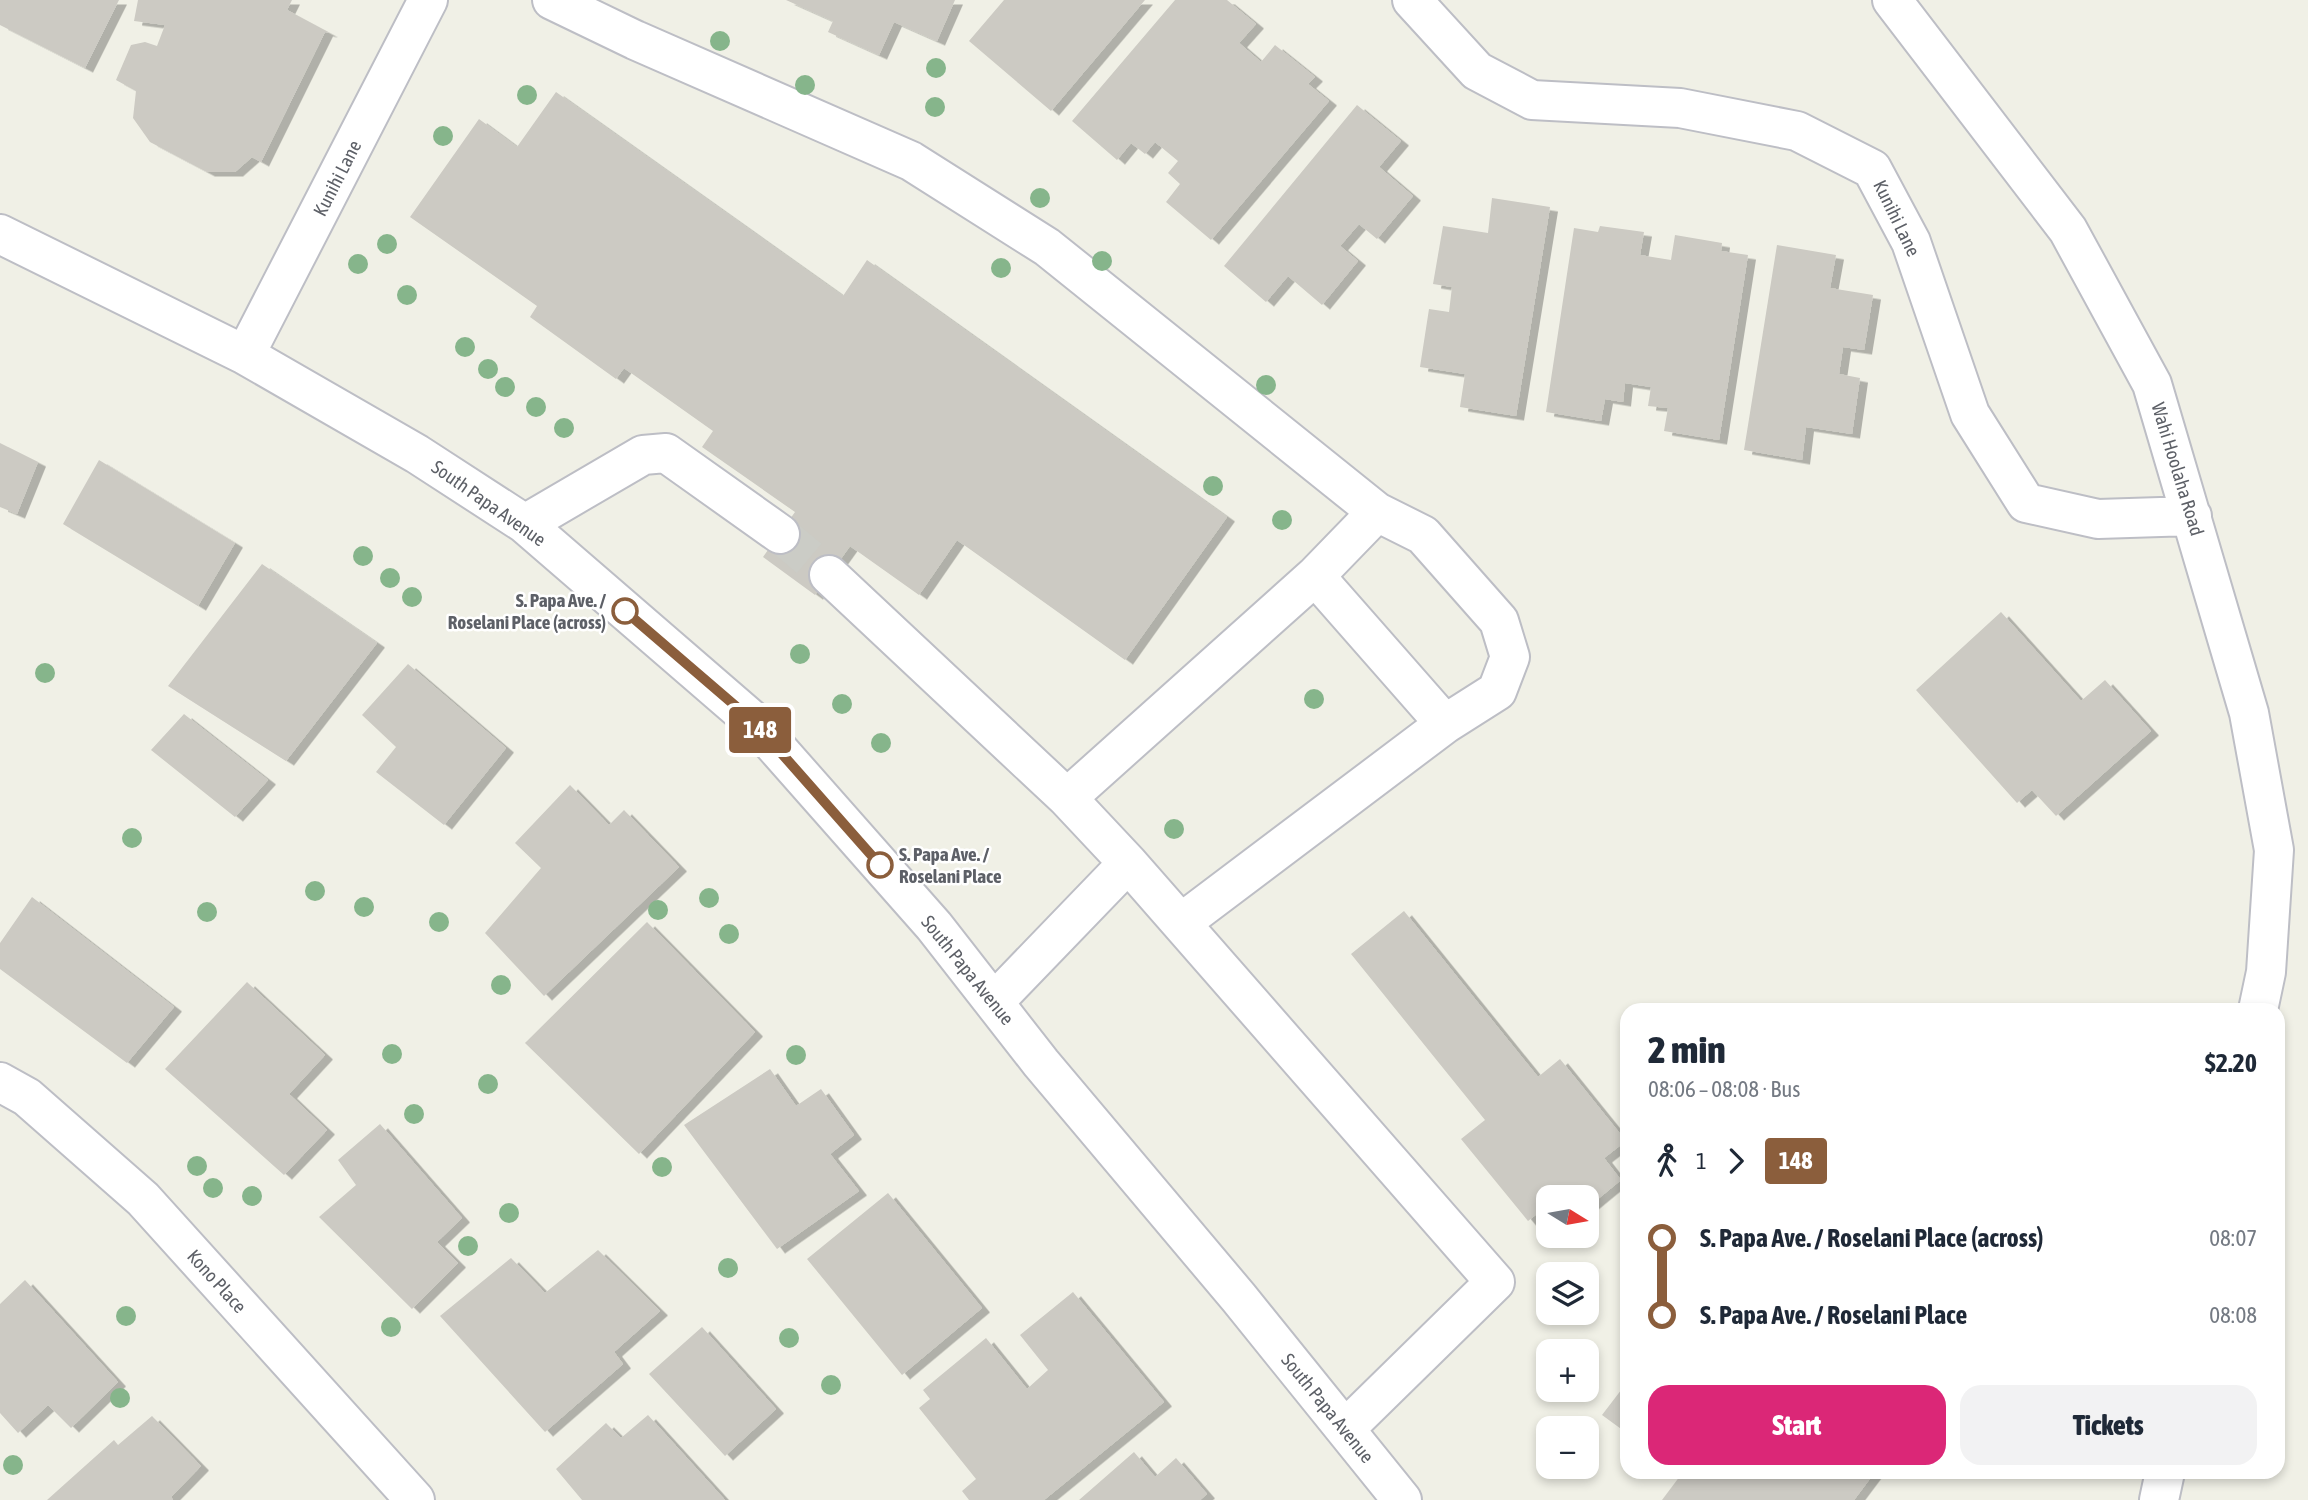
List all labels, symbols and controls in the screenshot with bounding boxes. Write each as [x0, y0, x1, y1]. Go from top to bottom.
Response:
street label: Kunihi Lane [309, 136, 365, 220]
street label: Kunihi Lane [1869, 176, 1925, 260]
street label: Wahi Hoolaha Road [2147, 400, 2209, 538]
street label: South Papa Avenue [428, 456, 550, 550]
place label: S. Papa Ave. / Roselani Place (across) [448, 589, 607, 633]
marker: S. Papa Ave. / Roselani Place (across) [612, 598, 638, 624]
line badge: 148 [720, 707, 800, 753]
text: 148 [743, 716, 777, 743]
place label: S. Papa Ave. / Roselani Place [899, 843, 1002, 887]
marker: S. Papa Ave. / Roselani Place [867, 852, 893, 878]
street label: South Papa Avenue [917, 911, 1019, 1029]
text: 2 min [1648, 1028, 1726, 1071]
text: $2.20 [2205, 1048, 2257, 1078]
text: 08:06 – 08:08 · Bus [1648, 1076, 1800, 1102]
icon: walk [1648, 1142, 1686, 1180]
icon: forward [1717, 1142, 1755, 1180]
text: 148 [1779, 1147, 1813, 1174]
text: 1 [1696, 1148, 1707, 1174]
north arrow [1536, 1185, 1600, 1248]
map controls [1536, 1185, 1599, 1479]
text: S. Papa Ave. / Roselani Place (across) [1700, 1223, 2043, 1253]
text: 08:07 [2209, 1225, 2257, 1251]
street label: Kono Place [183, 1245, 251, 1317]
button: layers [1536, 1262, 1599, 1325]
text: S. Papa Ave. / Roselani Place [1700, 1300, 1967, 1330]
text: 08:08 [2209, 1302, 2257, 1328]
button: + [1536, 1339, 1599, 1402]
street label: South Papa Avenue [1277, 1349, 1379, 1467]
button: Start [1648, 1385, 1946, 1465]
button: Tickets [1960, 1385, 2257, 1465]
button: − [1536, 1416, 1599, 1479]

